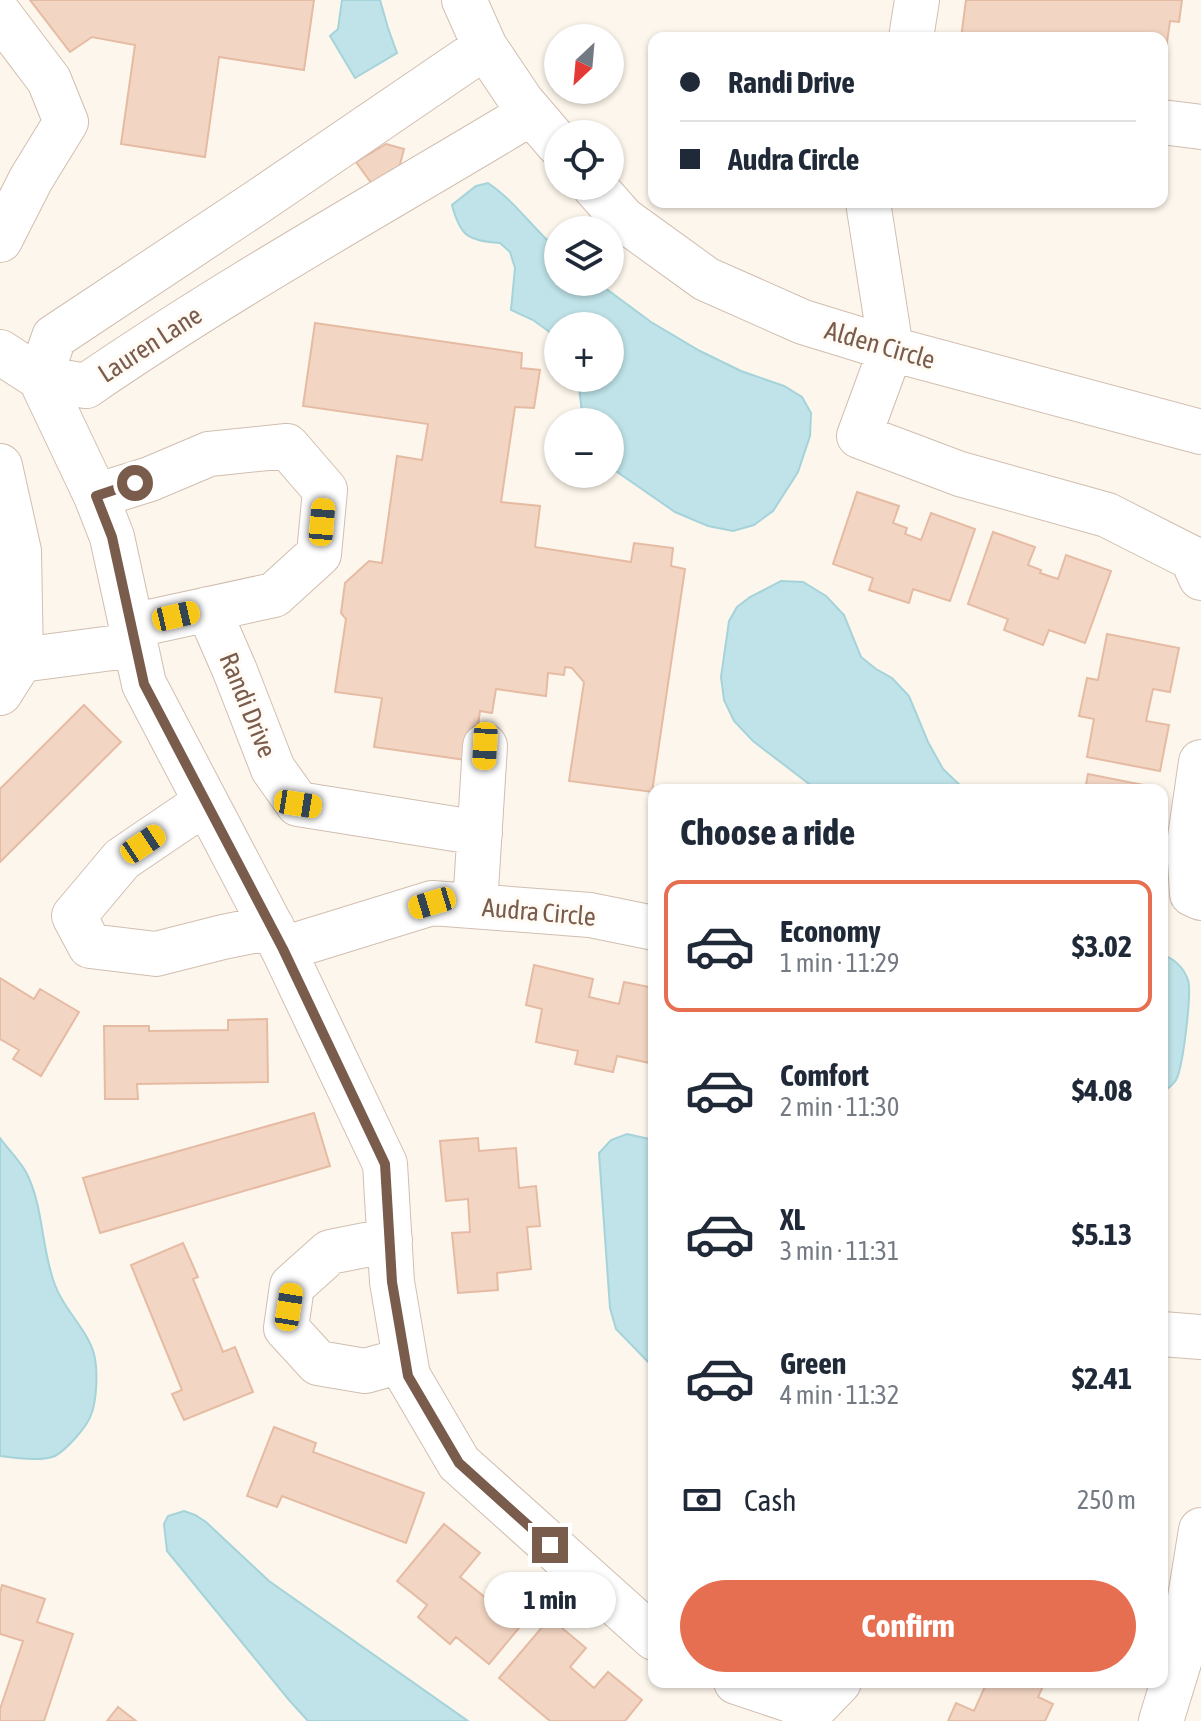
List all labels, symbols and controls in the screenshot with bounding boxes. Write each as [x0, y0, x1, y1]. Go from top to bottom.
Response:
north arrow [544, 24, 624, 104]
map controls [544, 24, 624, 488]
text: Randi Drive [728, 65, 855, 99]
button: locate [544, 120, 624, 200]
text: Audra Circle [728, 142, 859, 176]
button: layers [544, 216, 624, 296]
street label: Lauren Lane [93, 300, 207, 388]
button: + [544, 312, 624, 392]
street label: Alden Circle [822, 315, 938, 375]
button: − [544, 408, 624, 488]
route start [117, 465, 153, 501]
car [308, 497, 336, 547]
car [150, 599, 202, 633]
street label: Randi Drive [213, 648, 283, 762]
car [472, 721, 498, 771]
car [272, 788, 324, 820]
text: Choose a ride [680, 811, 855, 853]
car [116, 821, 170, 867]
car [406, 885, 458, 921]
street label: Audra Circle [481, 892, 597, 932]
icon: car [684, 910, 756, 982]
text: Economy [780, 914, 881, 948]
text: $3.02 [1072, 929, 1132, 963]
text: 1 min · 11:29 [780, 948, 899, 978]
icon: car [684, 1054, 756, 1126]
text: Comfort [780, 1058, 869, 1092]
text: $4.08 [1072, 1073, 1132, 1107]
text: 2 min · 11:30 [780, 1092, 899, 1122]
icon: car [684, 1198, 756, 1270]
text: XL [780, 1202, 805, 1236]
text: $5.13 [1072, 1217, 1132, 1251]
text: 3 min · 11:31 [780, 1236, 899, 1266]
car [273, 1281, 305, 1333]
icon: car [684, 1342, 756, 1414]
text: Green [780, 1346, 846, 1380]
text: $2.41 [1072, 1361, 1132, 1395]
text: 4 min · 11:32 [780, 1380, 899, 1410]
icon: cash [680, 1478, 724, 1522]
text: Cash [744, 1483, 797, 1517]
text: 250 m [1077, 1485, 1136, 1515]
route end [532, 1527, 568, 1563]
callout: 1 min [484, 1573, 616, 1629]
button: Confirm [680, 1580, 1136, 1672]
text: 1 min [523, 1585, 577, 1615]

